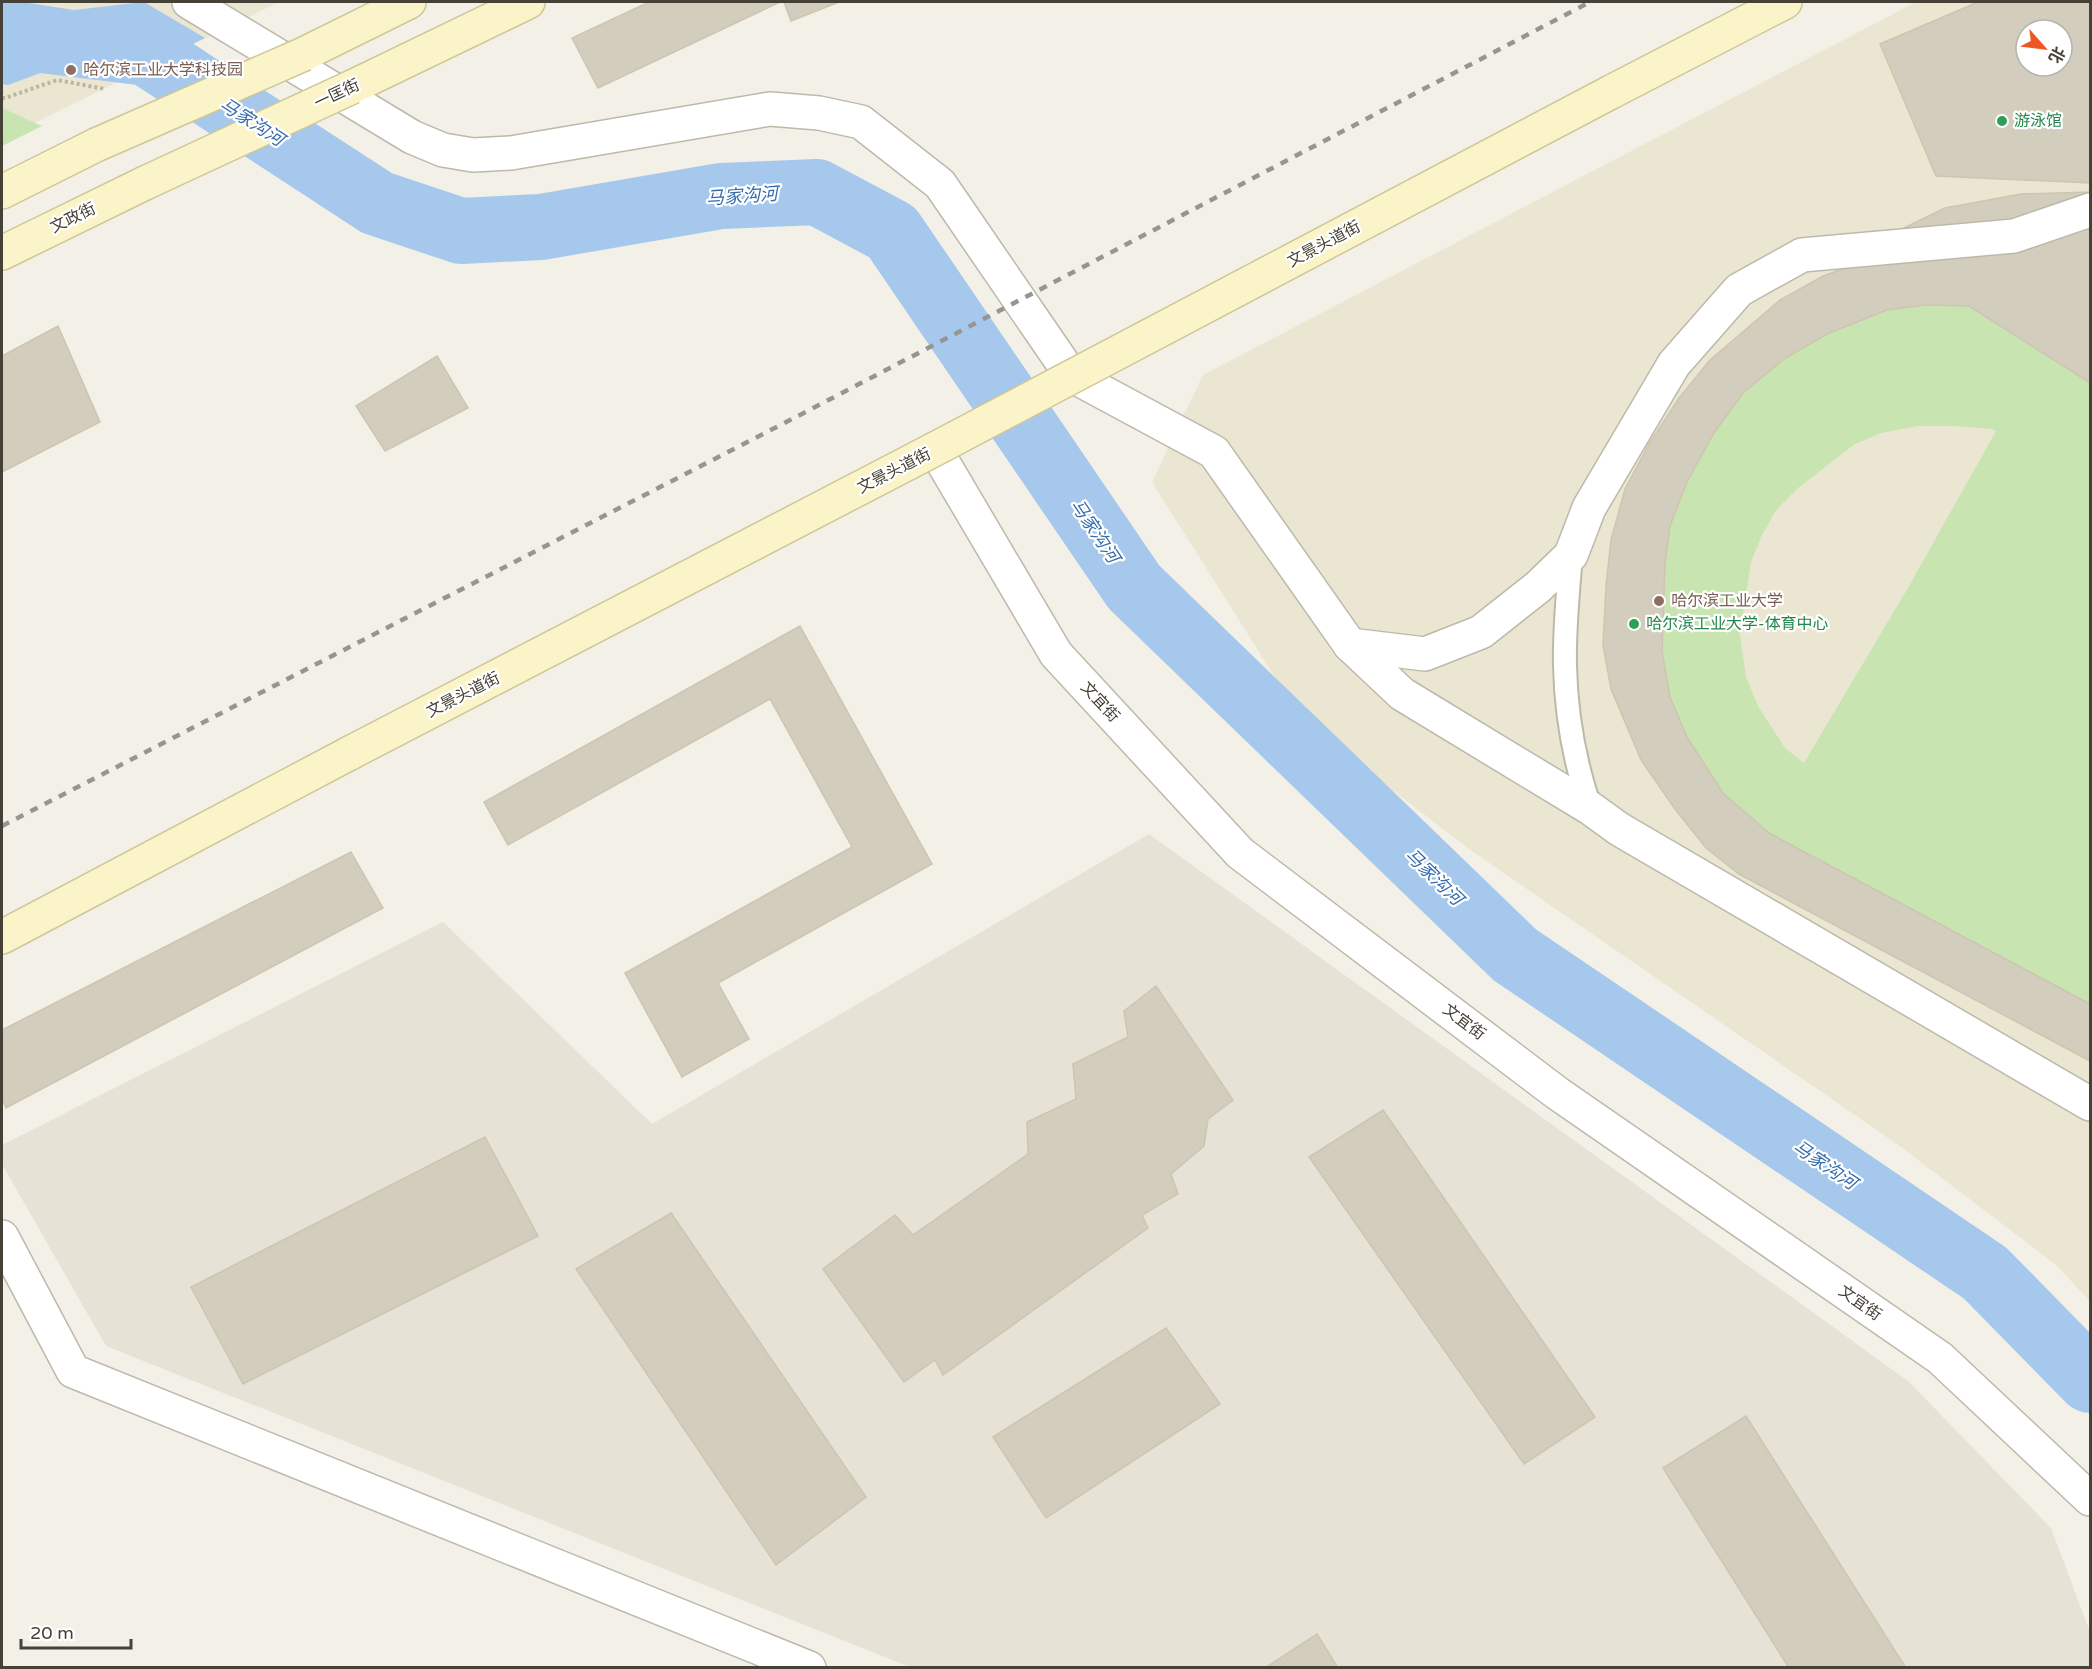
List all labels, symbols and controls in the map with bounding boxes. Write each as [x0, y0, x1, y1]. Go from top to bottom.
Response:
north arrow [2014, 18, 2074, 78]
text: 北 [2044, 43, 2069, 66]
place label: 哈尔滨工业大学科技园 [83, 60, 243, 80]
marker: 哈尔滨工业大学科技园 [64, 63, 78, 77]
street label: 一匡街 [311, 75, 363, 113]
water label: 马家沟河 [216, 93, 291, 152]
place label: 游泳馆 [2014, 111, 2062, 131]
marker: 游泳馆 [1995, 114, 2009, 128]
water label: 马家沟河 [705, 182, 782, 209]
street label: 文政街 [47, 198, 99, 238]
street label: 文景头道街 [1284, 216, 1364, 272]
street label: 文景头道街 [854, 444, 934, 498]
water label: 马家沟河 [1066, 495, 1126, 569]
place label: 哈尔滨工业大学 [1671, 591, 1783, 611]
marker: 哈尔滨工业大学 [1652, 594, 1666, 608]
place label: 哈尔滨工业大学-体育中心 [1646, 614, 1829, 634]
marker: 哈尔滨工业大学-体育中心 [1627, 617, 1641, 631]
street label: 文景头道街 [423, 668, 503, 722]
street label: 文宜街 [1076, 678, 1124, 726]
water label: 马家沟河 [1400, 844, 1470, 912]
street label: 文宜街 [1439, 1000, 1489, 1044]
water label: 马家沟河 [1789, 1136, 1863, 1196]
street label: 文宜街 [1835, 1281, 1885, 1325]
scale bar [21, 1612, 130, 1650]
text: 20 m [30, 1622, 74, 1644]

